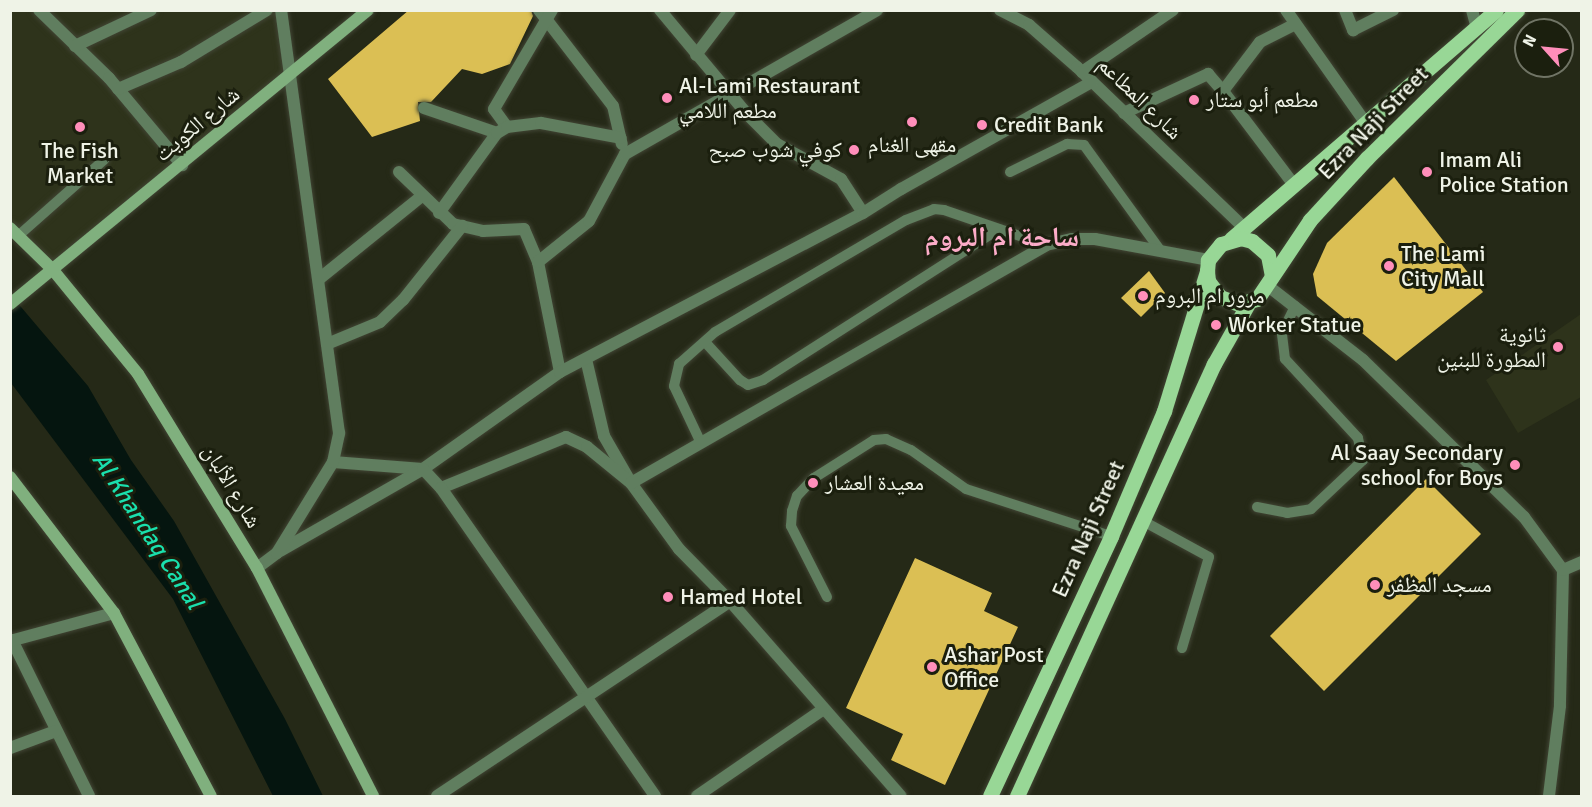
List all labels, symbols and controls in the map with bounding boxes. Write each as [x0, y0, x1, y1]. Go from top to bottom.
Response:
north arrow [1514, 18, 1574, 78]
text: N [1518, 31, 1541, 50]
street label: شارع المطاعم [1092, 51, 1188, 145]
street label: Ezra Naji Street [1313, 61, 1433, 185]
place label: Al-Lami Restaurant مطعم اللامي [679, 72, 860, 124]
street label: شارع الكويت [149, 81, 245, 167]
place label: مطعم أبو ستار [1206, 87, 1318, 113]
marker: Al-Lami Restaurant مطعم اللامي [660, 91, 674, 105]
marker: مطعم أبو ستار [1187, 93, 1201, 107]
place label: Credit Bank [994, 112, 1103, 138]
marker: مقهى الغنام [905, 115, 919, 129]
marker: Credit Bank [975, 118, 989, 132]
marker: The Fish Market [73, 120, 87, 134]
place label: مقهى الغنام [868, 132, 956, 158]
place label: The Fish Market [41, 137, 119, 188]
place label: كوفي شوب صبح [708, 137, 842, 163]
marker: كوفي شوب صبح [847, 143, 861, 157]
place label: Imam Ali Police Station [1439, 146, 1569, 198]
marker: Imam Ali Police Station [1420, 165, 1434, 179]
district label: ساحة ام البروم [925, 220, 1079, 254]
place label: The Lami City Mall [1401, 240, 1486, 292]
marker: The Lami City Mall [1382, 259, 1396, 273]
place label: مرور ام البروم [1155, 283, 1265, 309]
marker: مرور ام البروم [1136, 289, 1150, 303]
place label: Worker Statue [1228, 312, 1361, 338]
marker: Worker Statue [1209, 318, 1223, 332]
place label: ثانوية المطورة للبنين [1437, 321, 1546, 372]
marker: ثانوية المطورة للبنين [1551, 340, 1565, 354]
street label: شارع الألبان [197, 439, 267, 533]
place label: Al Saay Secondary school for Boys [1330, 439, 1503, 490]
water label: Al Khandaq Canal [86, 447, 208, 615]
street label: Ezra Naji Street [1046, 457, 1130, 601]
marker: Al Saay Secondary school for Boys [1508, 458, 1522, 472]
place label: معيدة العشار [825, 470, 924, 496]
marker: معيدة العشار [806, 476, 820, 490]
place label: مسجد المظفر [1387, 572, 1492, 598]
marker: مسجد المظفر [1368, 578, 1382, 592]
place label: Hamed Hotel [680, 584, 802, 610]
marker: Hamed Hotel [661, 590, 675, 604]
place label: Ashar Post Office [944, 641, 1044, 692]
marker: Ashar Post Office [925, 660, 939, 674]

